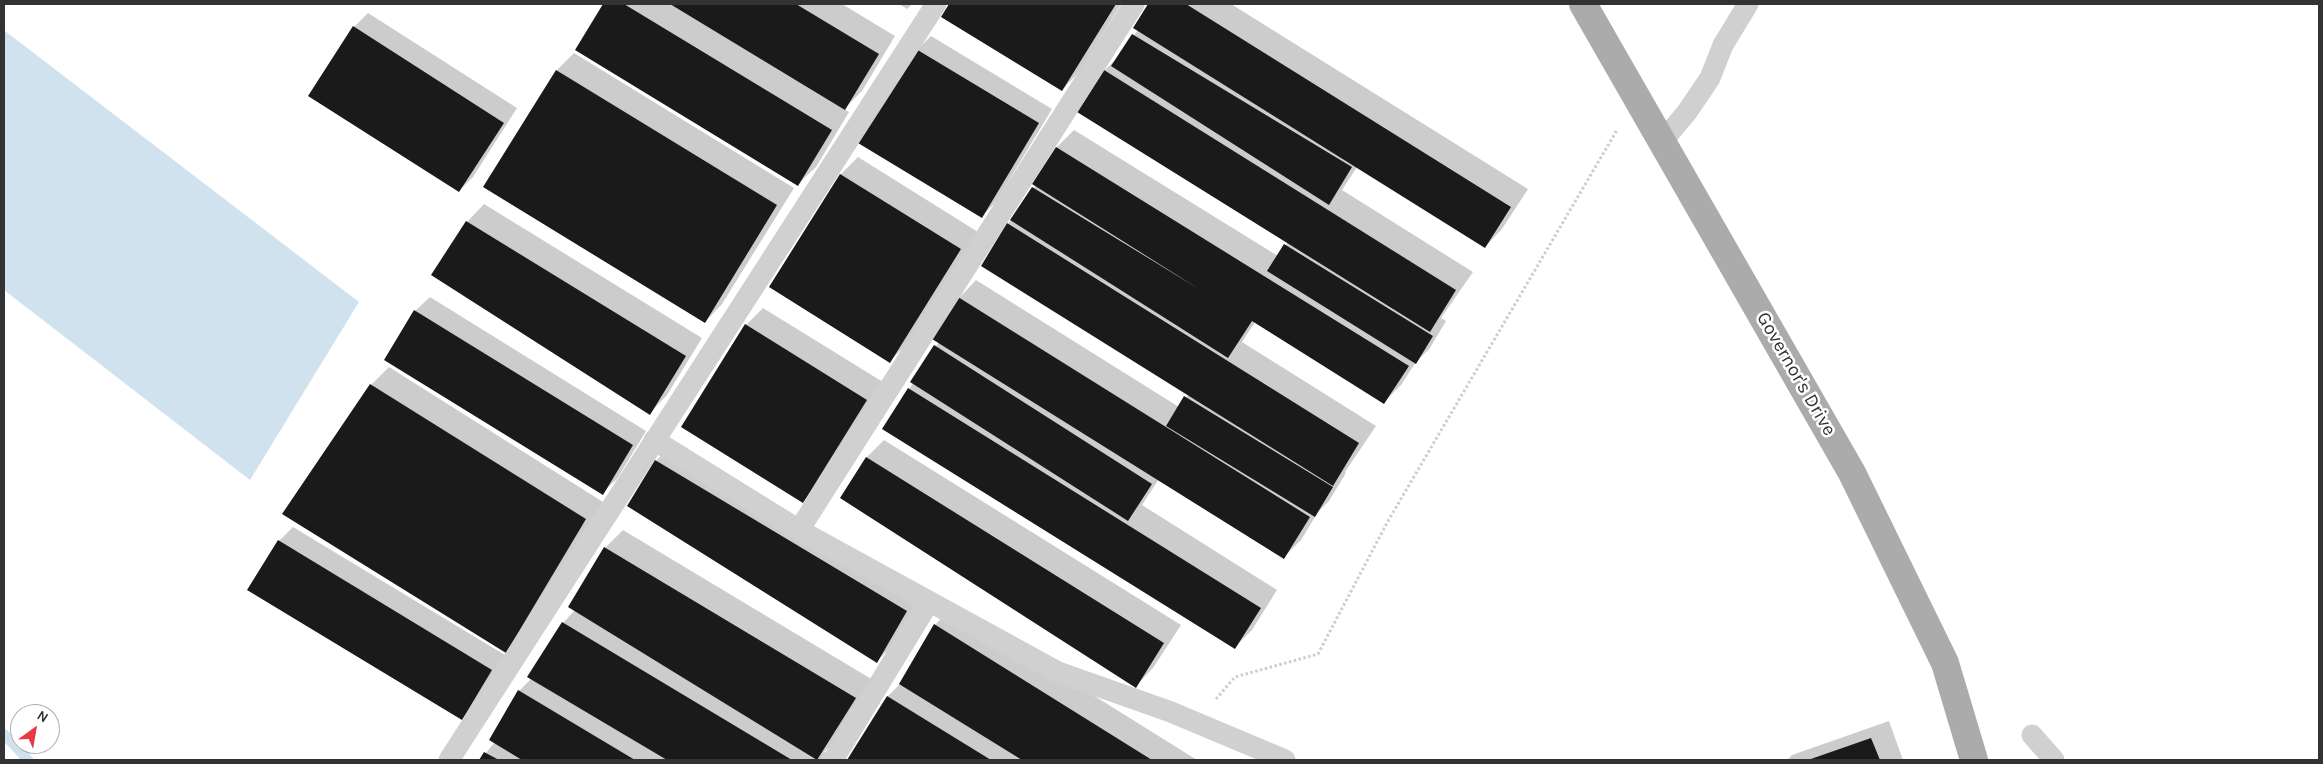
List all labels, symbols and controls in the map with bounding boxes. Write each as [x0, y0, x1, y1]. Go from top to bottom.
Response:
street label: Governor's Drive [1751, 308, 1841, 440]
north arrow [10, 704, 60, 754]
text: N [34, 707, 51, 727]

